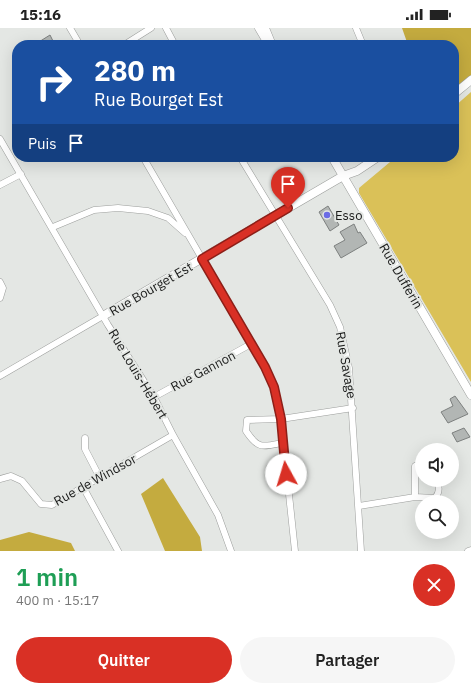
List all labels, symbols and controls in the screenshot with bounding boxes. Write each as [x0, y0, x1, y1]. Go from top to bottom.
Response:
text: 15:16 [20, 5, 61, 24]
text: 280 m [94, 52, 176, 89]
icon: right [28, 56, 80, 108]
text: Rue Bourget Est [94, 88, 223, 111]
icon: arrive [65, 132, 87, 154]
text: Puis [28, 134, 57, 153]
pin [271, 167, 305, 208]
icon: arrive [277, 173, 299, 195]
place label: Esso [335, 207, 362, 224]
marker: Esso [322, 210, 332, 220]
street label: Rue Dufferin [375, 240, 427, 312]
street label: Rue Bourget Est [106, 258, 196, 320]
street label: Rue Louis-Hébert [104, 326, 172, 422]
street label: Rue Savage [332, 330, 360, 400]
street label: Rue Gannon [168, 347, 238, 395]
map controls [415, 443, 459, 539]
button: sound [415, 443, 459, 487]
street label: Rue de Windsor [51, 450, 139, 510]
position arrow [265, 453, 307, 495]
button: search [415, 495, 459, 539]
text: 1 min [16, 561, 78, 593]
button: close [413, 564, 455, 606]
text: 400 m · 15:17 [16, 592, 99, 609]
button: Quitter [16, 637, 232, 683]
button: Partager [240, 637, 455, 683]

